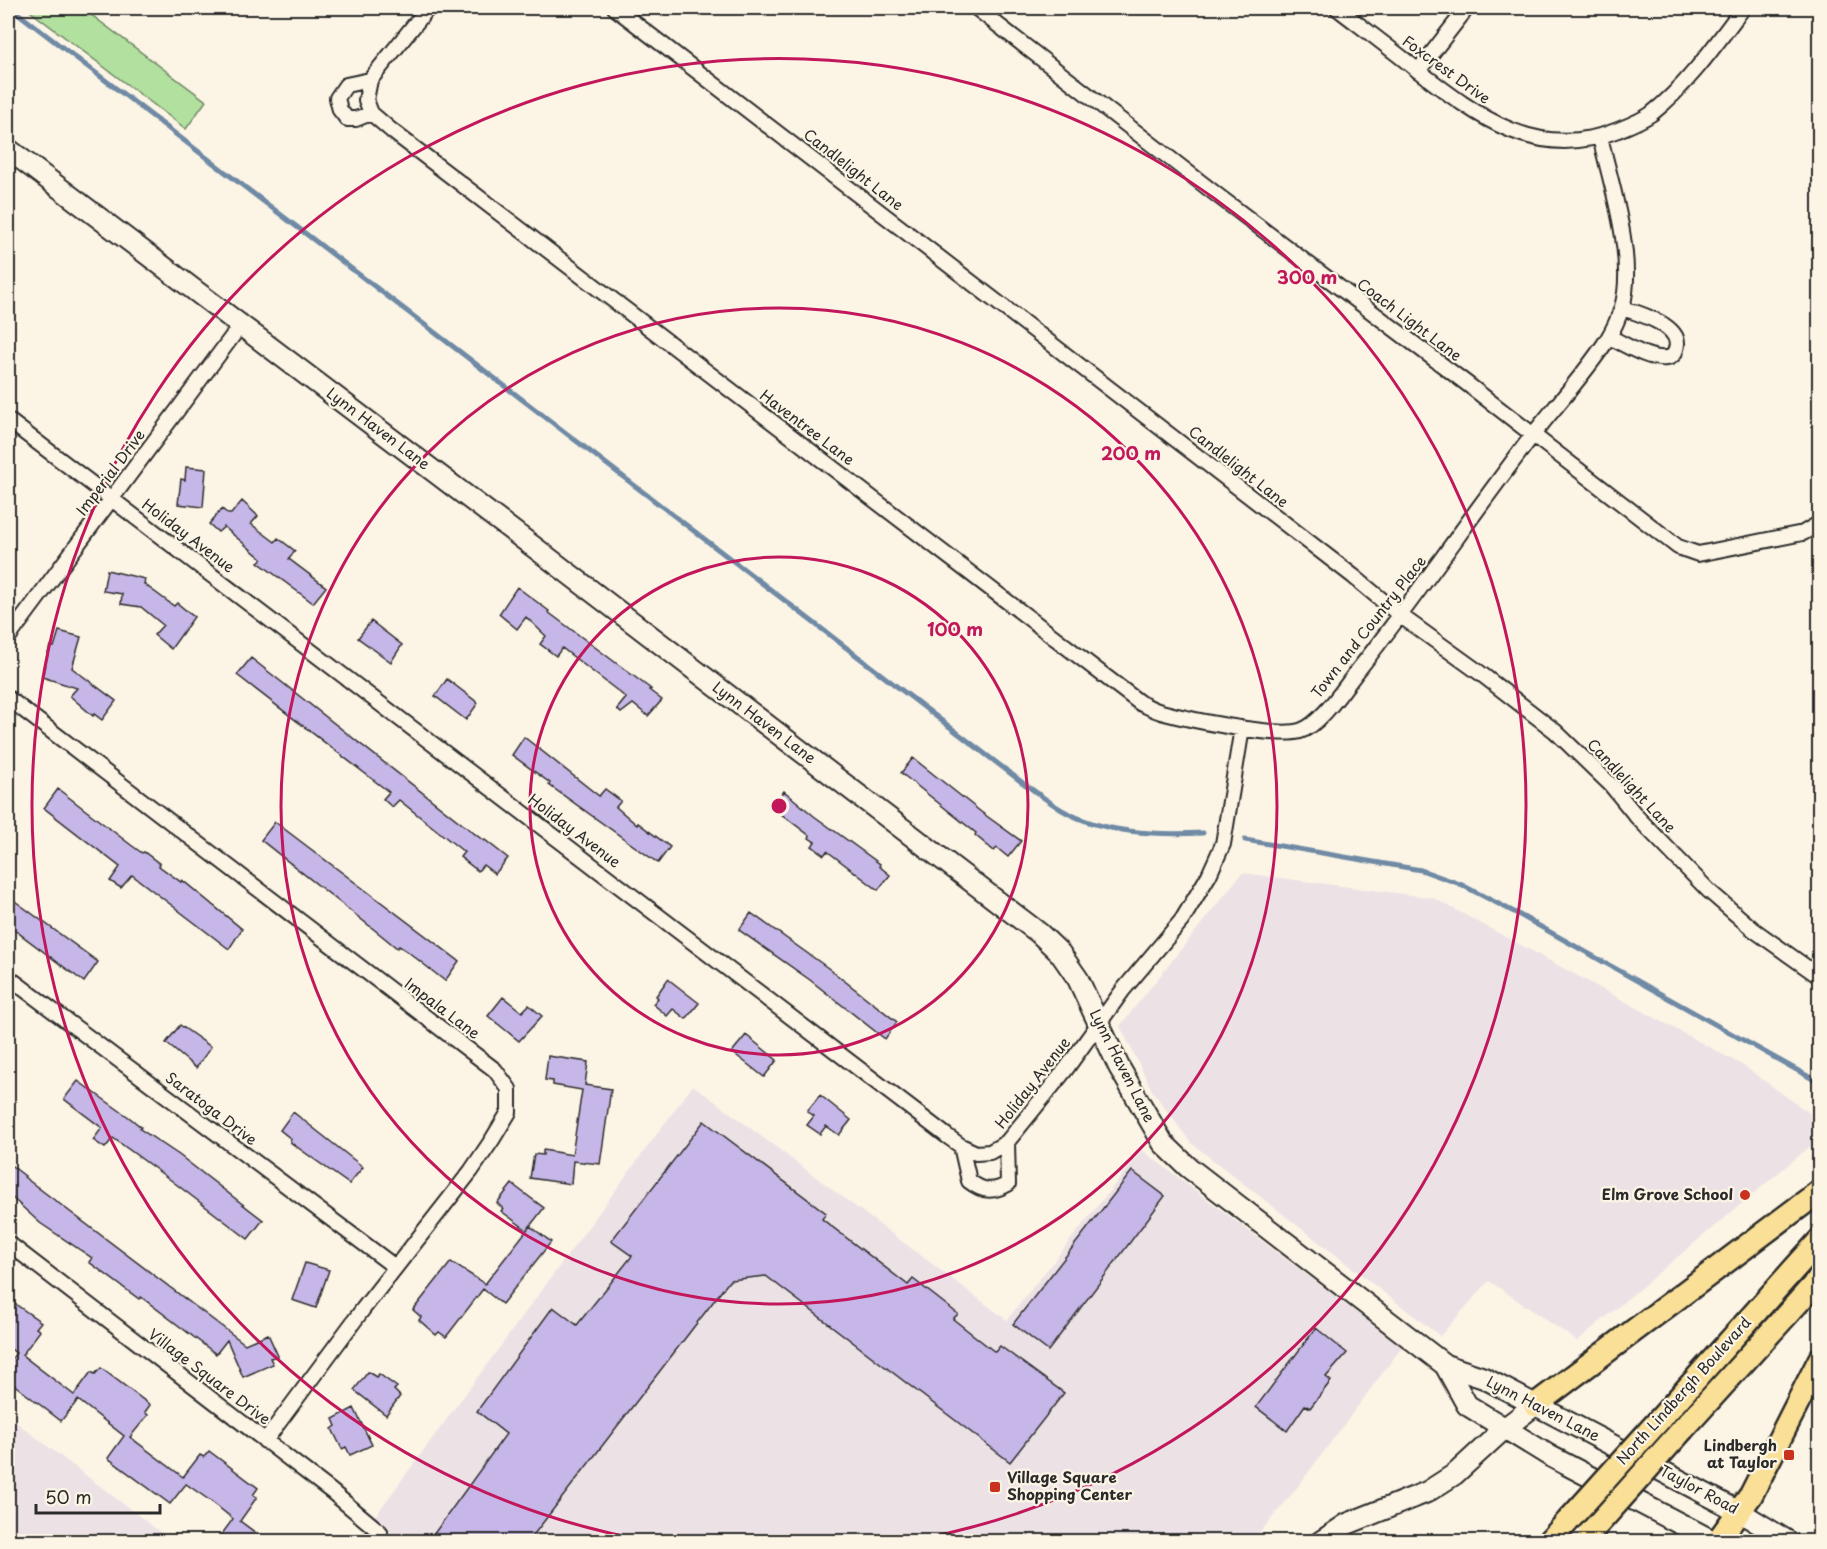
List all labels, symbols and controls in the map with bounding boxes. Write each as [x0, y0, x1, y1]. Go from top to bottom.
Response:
street label: Foxcrest Drive [1398, 29, 1496, 109]
street label: Candlelight Lane [799, 122, 909, 215]
text: 300 m [1277, 263, 1337, 290]
street label: Coach Light Lane [1353, 272, 1467, 366]
street label: Lynn Haven Lane [322, 381, 436, 474]
street label: Haventree Lane [756, 383, 860, 470]
street label: Candlelight Lane [1184, 419, 1294, 512]
street label: Imperial Drive [70, 424, 150, 520]
text: 200 m [1101, 439, 1161, 466]
street label: Holiday Avenue [138, 492, 240, 577]
street label: Town and Country Place [1305, 550, 1431, 702]
text: 100 m [927, 615, 983, 642]
street label: Lynn Haven Lane [708, 675, 822, 768]
street label: Candlelight Lane [1582, 733, 1682, 837]
street label: Holiday Avenue [524, 787, 626, 872]
centre of rings [769, 796, 789, 816]
street label: Impala Lane [400, 972, 486, 1044]
street label: Lynn Haven Lane [1085, 1005, 1162, 1126]
street label: Holiday Avenue [989, 1031, 1075, 1133]
street label: Saratoga Drive [161, 1066, 263, 1150]
place label: Elm Grove School [1602, 1182, 1733, 1205]
marker: Elm Grove School [1738, 1188, 1752, 1202]
street label: North Lindbergh Boulevard [1610, 1311, 1756, 1469]
street label: Village Square Drive [144, 1322, 276, 1430]
street label: Lynn Haven Lane [1483, 1369, 1604, 1446]
place label: Lindbergh at Taylor [1704, 1433, 1777, 1473]
marker: Lindbergh at Taylor [1782, 1448, 1796, 1462]
street label: Taylor Road [1656, 1458, 1743, 1519]
place label: Village Square Shopping Center [1007, 1465, 1132, 1505]
scale bar [36, 1477, 160, 1515]
marker: Village Square Shopping Center [988, 1480, 1002, 1494]
text: 50 m [45, 1483, 92, 1510]

